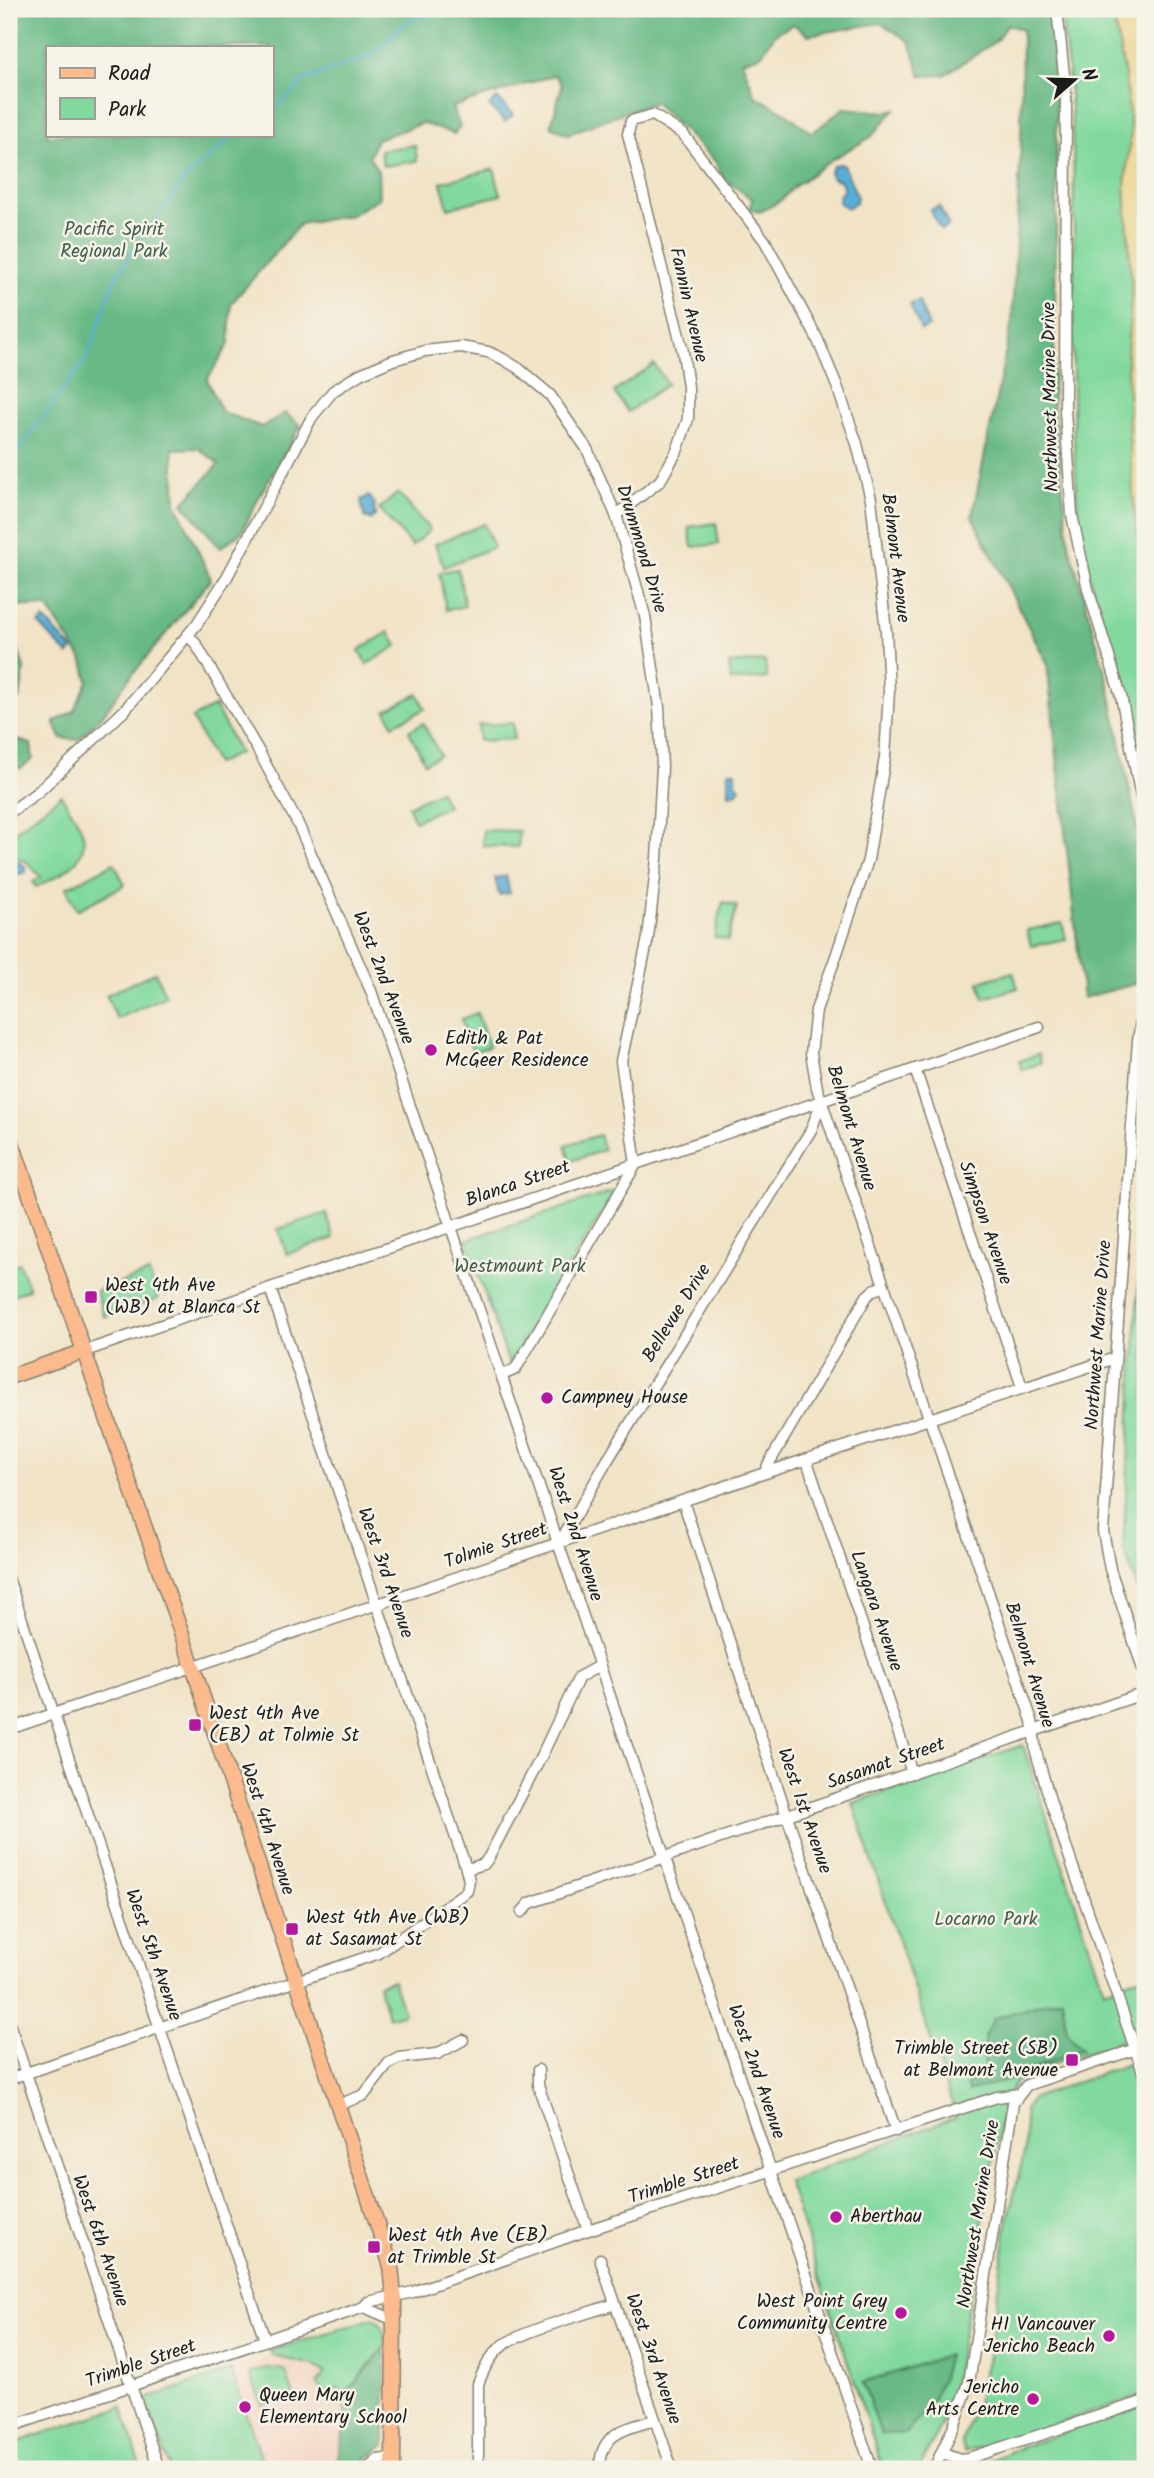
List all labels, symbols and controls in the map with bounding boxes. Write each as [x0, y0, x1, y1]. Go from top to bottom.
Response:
legend [46, 46, 273, 136]
north arrow [1038, 46, 1108, 116]
text: Road [108, 58, 151, 91]
text: N [1072, 64, 1104, 86]
text: Park [108, 94, 146, 127]
park label: Pacific Spirit Regional Park [60, 215, 168, 267]
street label: Fannin Avenue [660, 244, 716, 366]
street label: Northwest Marine Drive [1034, 301, 1068, 492]
street label: Drummond Drive [607, 481, 675, 618]
street label: Belmont Avenue [872, 492, 918, 625]
street label: West 2nd Avenue [344, 907, 422, 1049]
place label: Edith & Pat McGeer Residence [445, 1024, 589, 1076]
marker: Edith & Pat McGeer Residence [423, 1042, 439, 1058]
street label: Belmont Avenue [818, 1061, 884, 1195]
street label: Blanca Street [462, 1152, 575, 1216]
street label: Simpson Avenue [950, 1157, 1020, 1289]
street label: Northwest Marine Drive [1077, 1239, 1121, 1431]
park label: Westmount Park [454, 1252, 586, 1282]
street label: Bellevue Drive [635, 1257, 719, 1368]
place label: West 4th Ave (WB) at Blanca St [105, 1271, 261, 1323]
marker: West 4th Ave (WB) at Blanca St [83, 1289, 99, 1305]
place label: Campney House [561, 1383, 688, 1413]
marker: Campney House [539, 1390, 555, 1406]
street label: West 2nd Avenue [539, 1462, 611, 1606]
street label: West 3rd Avenue [349, 1504, 422, 1643]
street label: Tolmie Street [440, 1514, 552, 1578]
street label: Langara Avenue [841, 1546, 911, 1676]
street label: Belmont Avenue [996, 1598, 1062, 1732]
place label: West 4th Ave (EB) at Tolmie St [209, 1699, 360, 1751]
marker: West 4th Ave (EB) at Tolmie St [187, 1717, 203, 1733]
street label: Sasamat Street [823, 1730, 950, 1798]
street label: West 1st Avenue [768, 1744, 840, 1878]
street label: West 4th Avenue [231, 1759, 303, 1900]
street label: West 5th Avenue [116, 1885, 190, 2025]
place label: West 4th Ave (WB) at Sasamat St [306, 1903, 470, 1955]
park label: Locarno Park [934, 1905, 1038, 1935]
marker: West 4th Ave (WB) at Sasamat St [284, 1921, 300, 1937]
street label: West 2nd Avenue [719, 2001, 793, 2144]
place label: Trimble Street (SB) at Belmont Avenue [894, 2034, 1058, 2086]
marker: Trimble Street (SB) at Belmont Avenue [1064, 2052, 1080, 2068]
street label: Northwest Marine Drive [949, 2117, 1009, 2310]
street label: Trimble Street [625, 2149, 744, 2213]
street label: West 6th Avenue [63, 2171, 137, 2312]
place label: Aberthau [850, 2202, 922, 2232]
marker: Aberthau [828, 2209, 844, 2225]
place label: West 4th Ave (EB) at Trimble St [388, 2221, 548, 2273]
marker: West 4th Ave (EB) at Trimble St [366, 2239, 382, 2255]
place label: West Point Grey Community Centre [737, 2287, 888, 2339]
street label: West 3rd Avenue [617, 2290, 690, 2429]
marker: West Point Grey Community Centre [893, 2305, 909, 2321]
place label: HI Vancouver Jericho Beach [984, 2310, 1097, 2362]
marker: HI Vancouver Jericho Beach [1101, 2328, 1117, 2344]
street label: Trimble Street [82, 2331, 201, 2397]
place label: Jericho Arts Centre [926, 2373, 1019, 2425]
place label: Queen Mary Elementary School [259, 2381, 407, 2433]
marker: Jericho Arts Centre [1025, 2391, 1041, 2407]
marker: Queen Mary Elementary School [237, 2399, 253, 2415]

